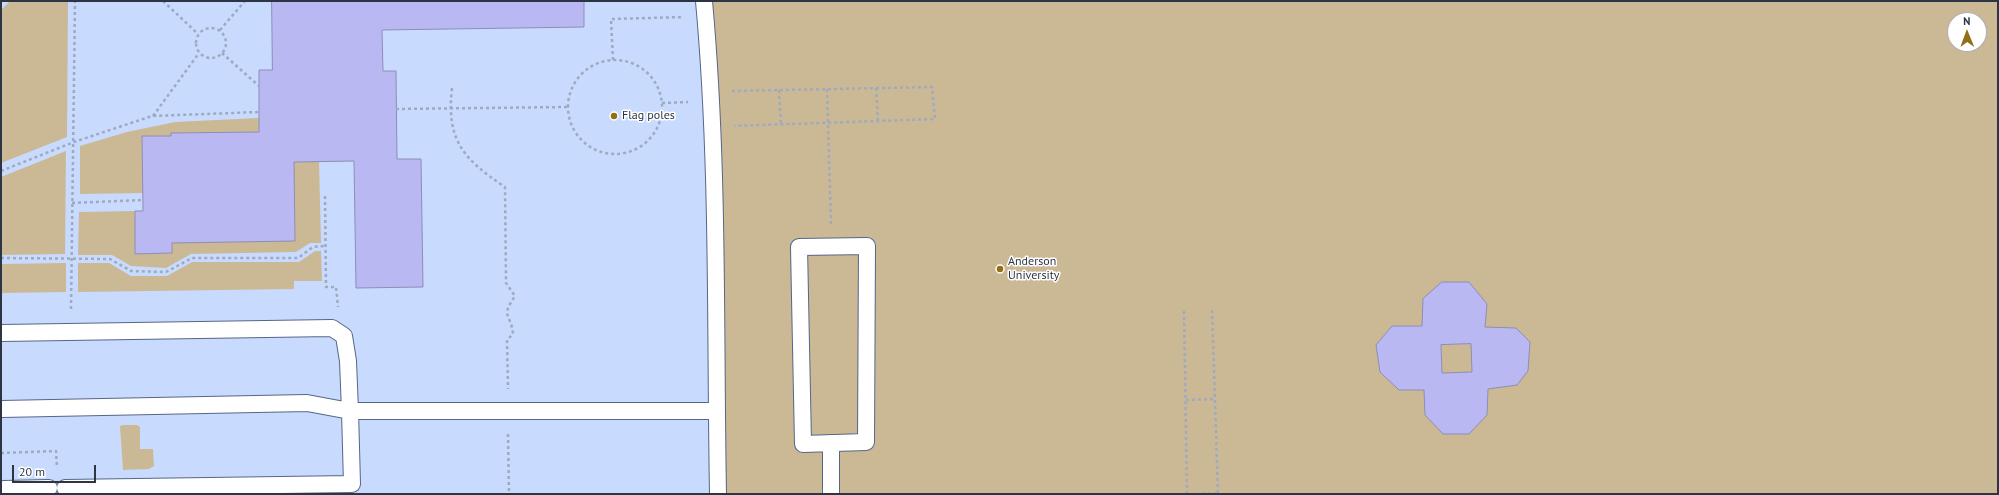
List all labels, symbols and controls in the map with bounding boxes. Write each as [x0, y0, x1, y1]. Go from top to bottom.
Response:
north arrow [1947, 12, 1987, 52]
text: N [1963, 14, 1971, 28]
place label: Flag poles [622, 109, 675, 123]
marker: Flag poles [609, 111, 619, 121]
place label: Anderson University [1008, 255, 1059, 283]
marker: Anderson University [995, 264, 1005, 274]
scale bar [14, 457, 98, 483]
text: 20 m [19, 464, 45, 479]

